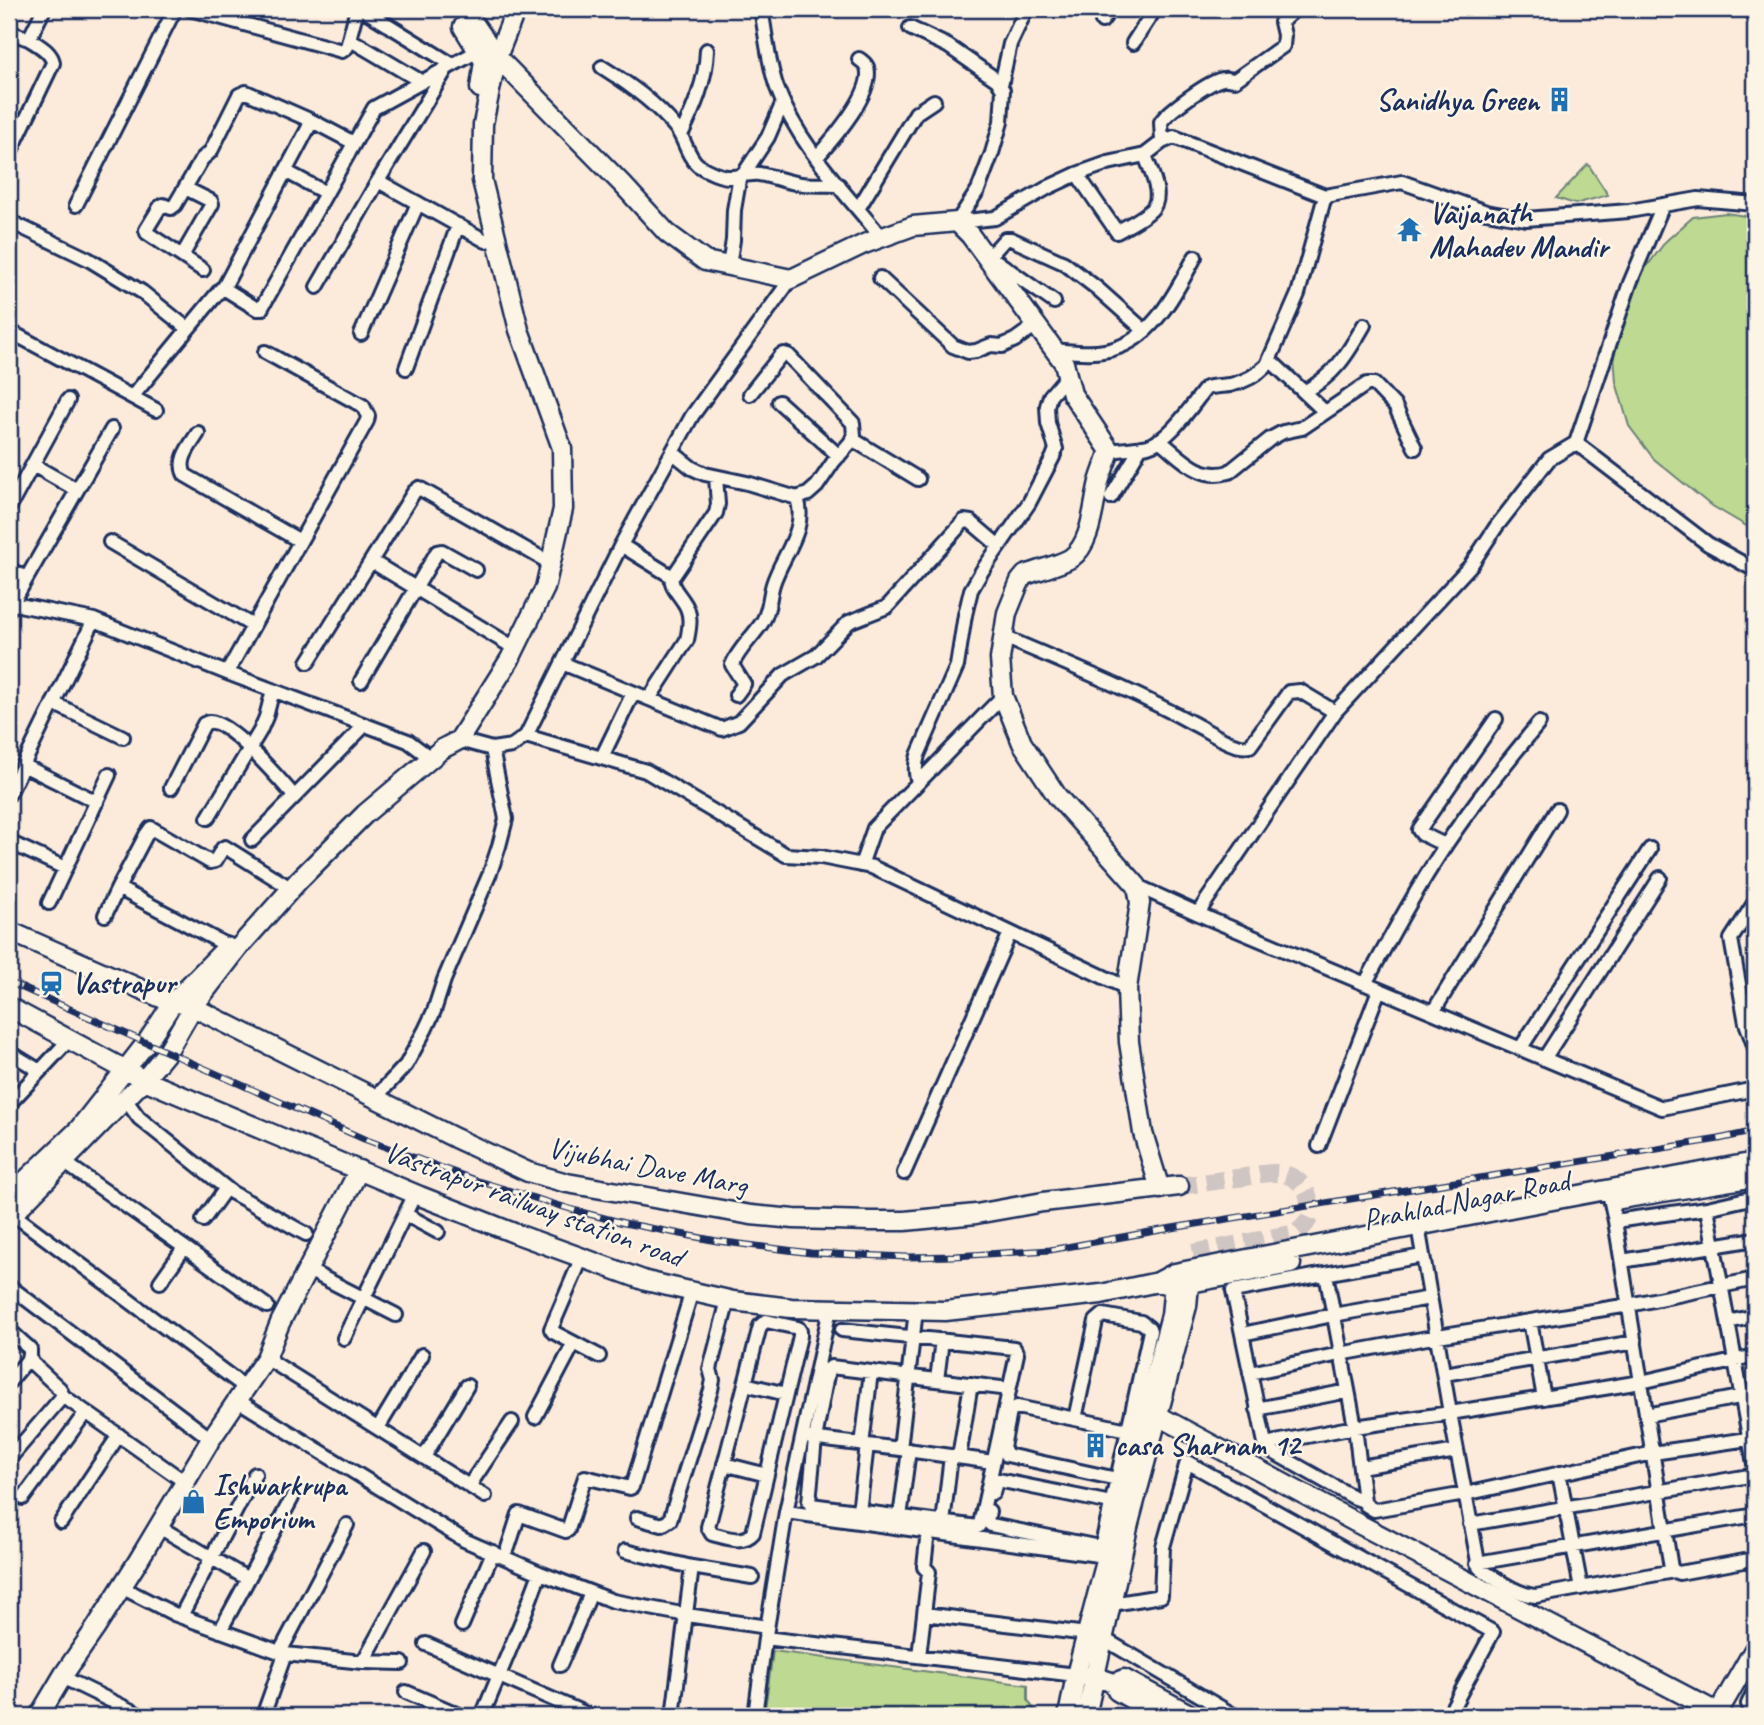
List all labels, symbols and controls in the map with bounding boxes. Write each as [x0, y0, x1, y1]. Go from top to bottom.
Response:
place label: Sanidhya Green [1376, 81, 1541, 119]
building icon: Sanidhya Green [1545, 86, 1573, 114]
place label: Vaijanath Mahadev Mandir [1429, 194, 1611, 266]
temple icon: Vaijanath Mahadev Mandir [1395, 216, 1423, 244]
place label: Vastrapur [72, 964, 179, 1002]
station icon: Vastrapur [38, 969, 66, 997]
street label: Vijubhai Dave Marg [545, 1128, 753, 1204]
street label: Vastrapur railway station road [379, 1132, 692, 1277]
street label: Prahlad Nagar Road [1360, 1161, 1576, 1239]
place label: casa Sharnam 12 [1115, 1426, 1302, 1464]
building icon: casa Sharnam 12 [1081, 1431, 1109, 1459]
place label: Ishwarkrupa Emporium [213, 1466, 349, 1538]
shop icon: Ishwarkrupa Emporium [179, 1488, 207, 1516]

